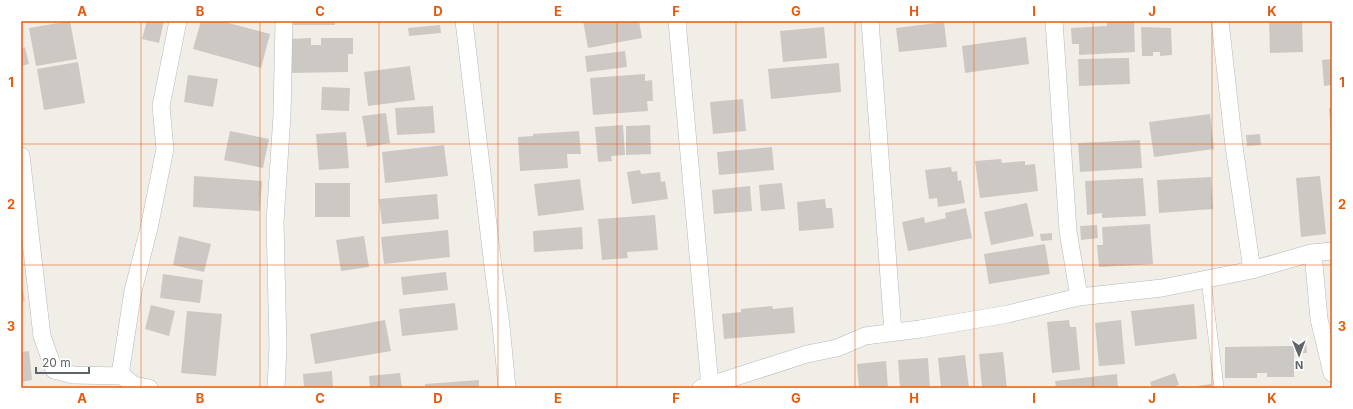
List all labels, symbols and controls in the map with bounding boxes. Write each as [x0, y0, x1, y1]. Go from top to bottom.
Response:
text: A [77, 3, 87, 19]
text: B [196, 3, 205, 19]
text: C [315, 3, 325, 19]
text: D [433, 3, 443, 19]
text: E [554, 3, 562, 19]
text: F [672, 3, 680, 19]
text: G [791, 3, 801, 19]
text: H [909, 3, 919, 19]
text: I [1032, 3, 1036, 19]
text: J [1148, 3, 1156, 19]
text: K [1267, 3, 1277, 19]
text: 1 [8, 74, 14, 90]
text: 1 [1339, 74, 1345, 90]
text: 2 [7, 196, 15, 212]
text: 2 [1338, 196, 1346, 212]
text: 3 [7, 318, 15, 334]
text: 3 [1338, 318, 1346, 334]
north arrow [1279, 335, 1319, 375]
scale bar [36, 349, 89, 375]
text: 20 m [42, 355, 71, 370]
text: N [1295, 358, 1303, 372]
text: A [77, 390, 87, 406]
text: B [196, 390, 205, 406]
text: C [315, 390, 325, 406]
text: D [433, 390, 443, 406]
text: E [554, 390, 562, 406]
text: F [672, 390, 680, 406]
text: G [791, 390, 801, 406]
text: H [909, 390, 919, 406]
text: I [1032, 390, 1036, 406]
text: J [1148, 390, 1156, 406]
text: K [1267, 390, 1277, 406]

